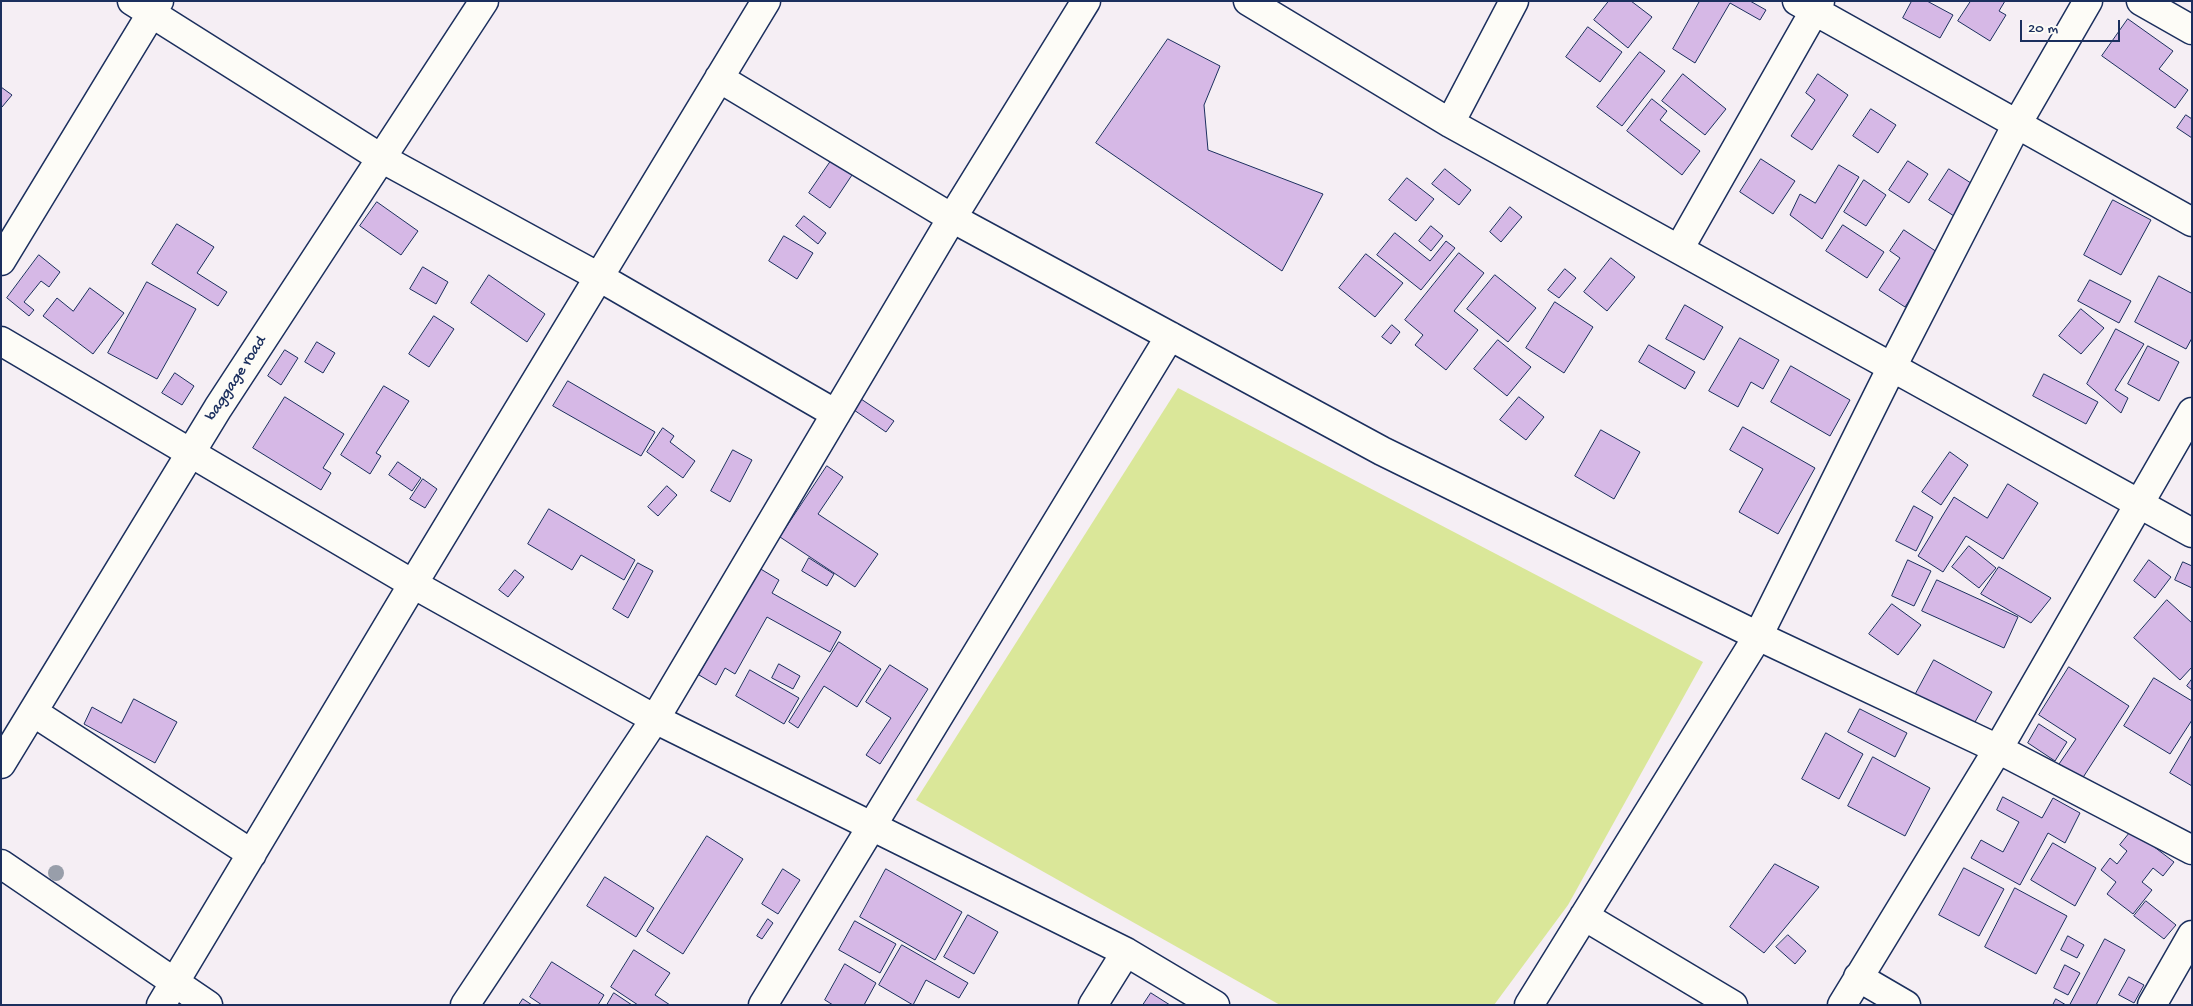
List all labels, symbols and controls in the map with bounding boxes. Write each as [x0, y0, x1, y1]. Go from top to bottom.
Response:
scale bar [2023, 10, 2123, 42]
text: 20 m [2028, 20, 2058, 38]
street label: baggage road [202, 333, 272, 425]

